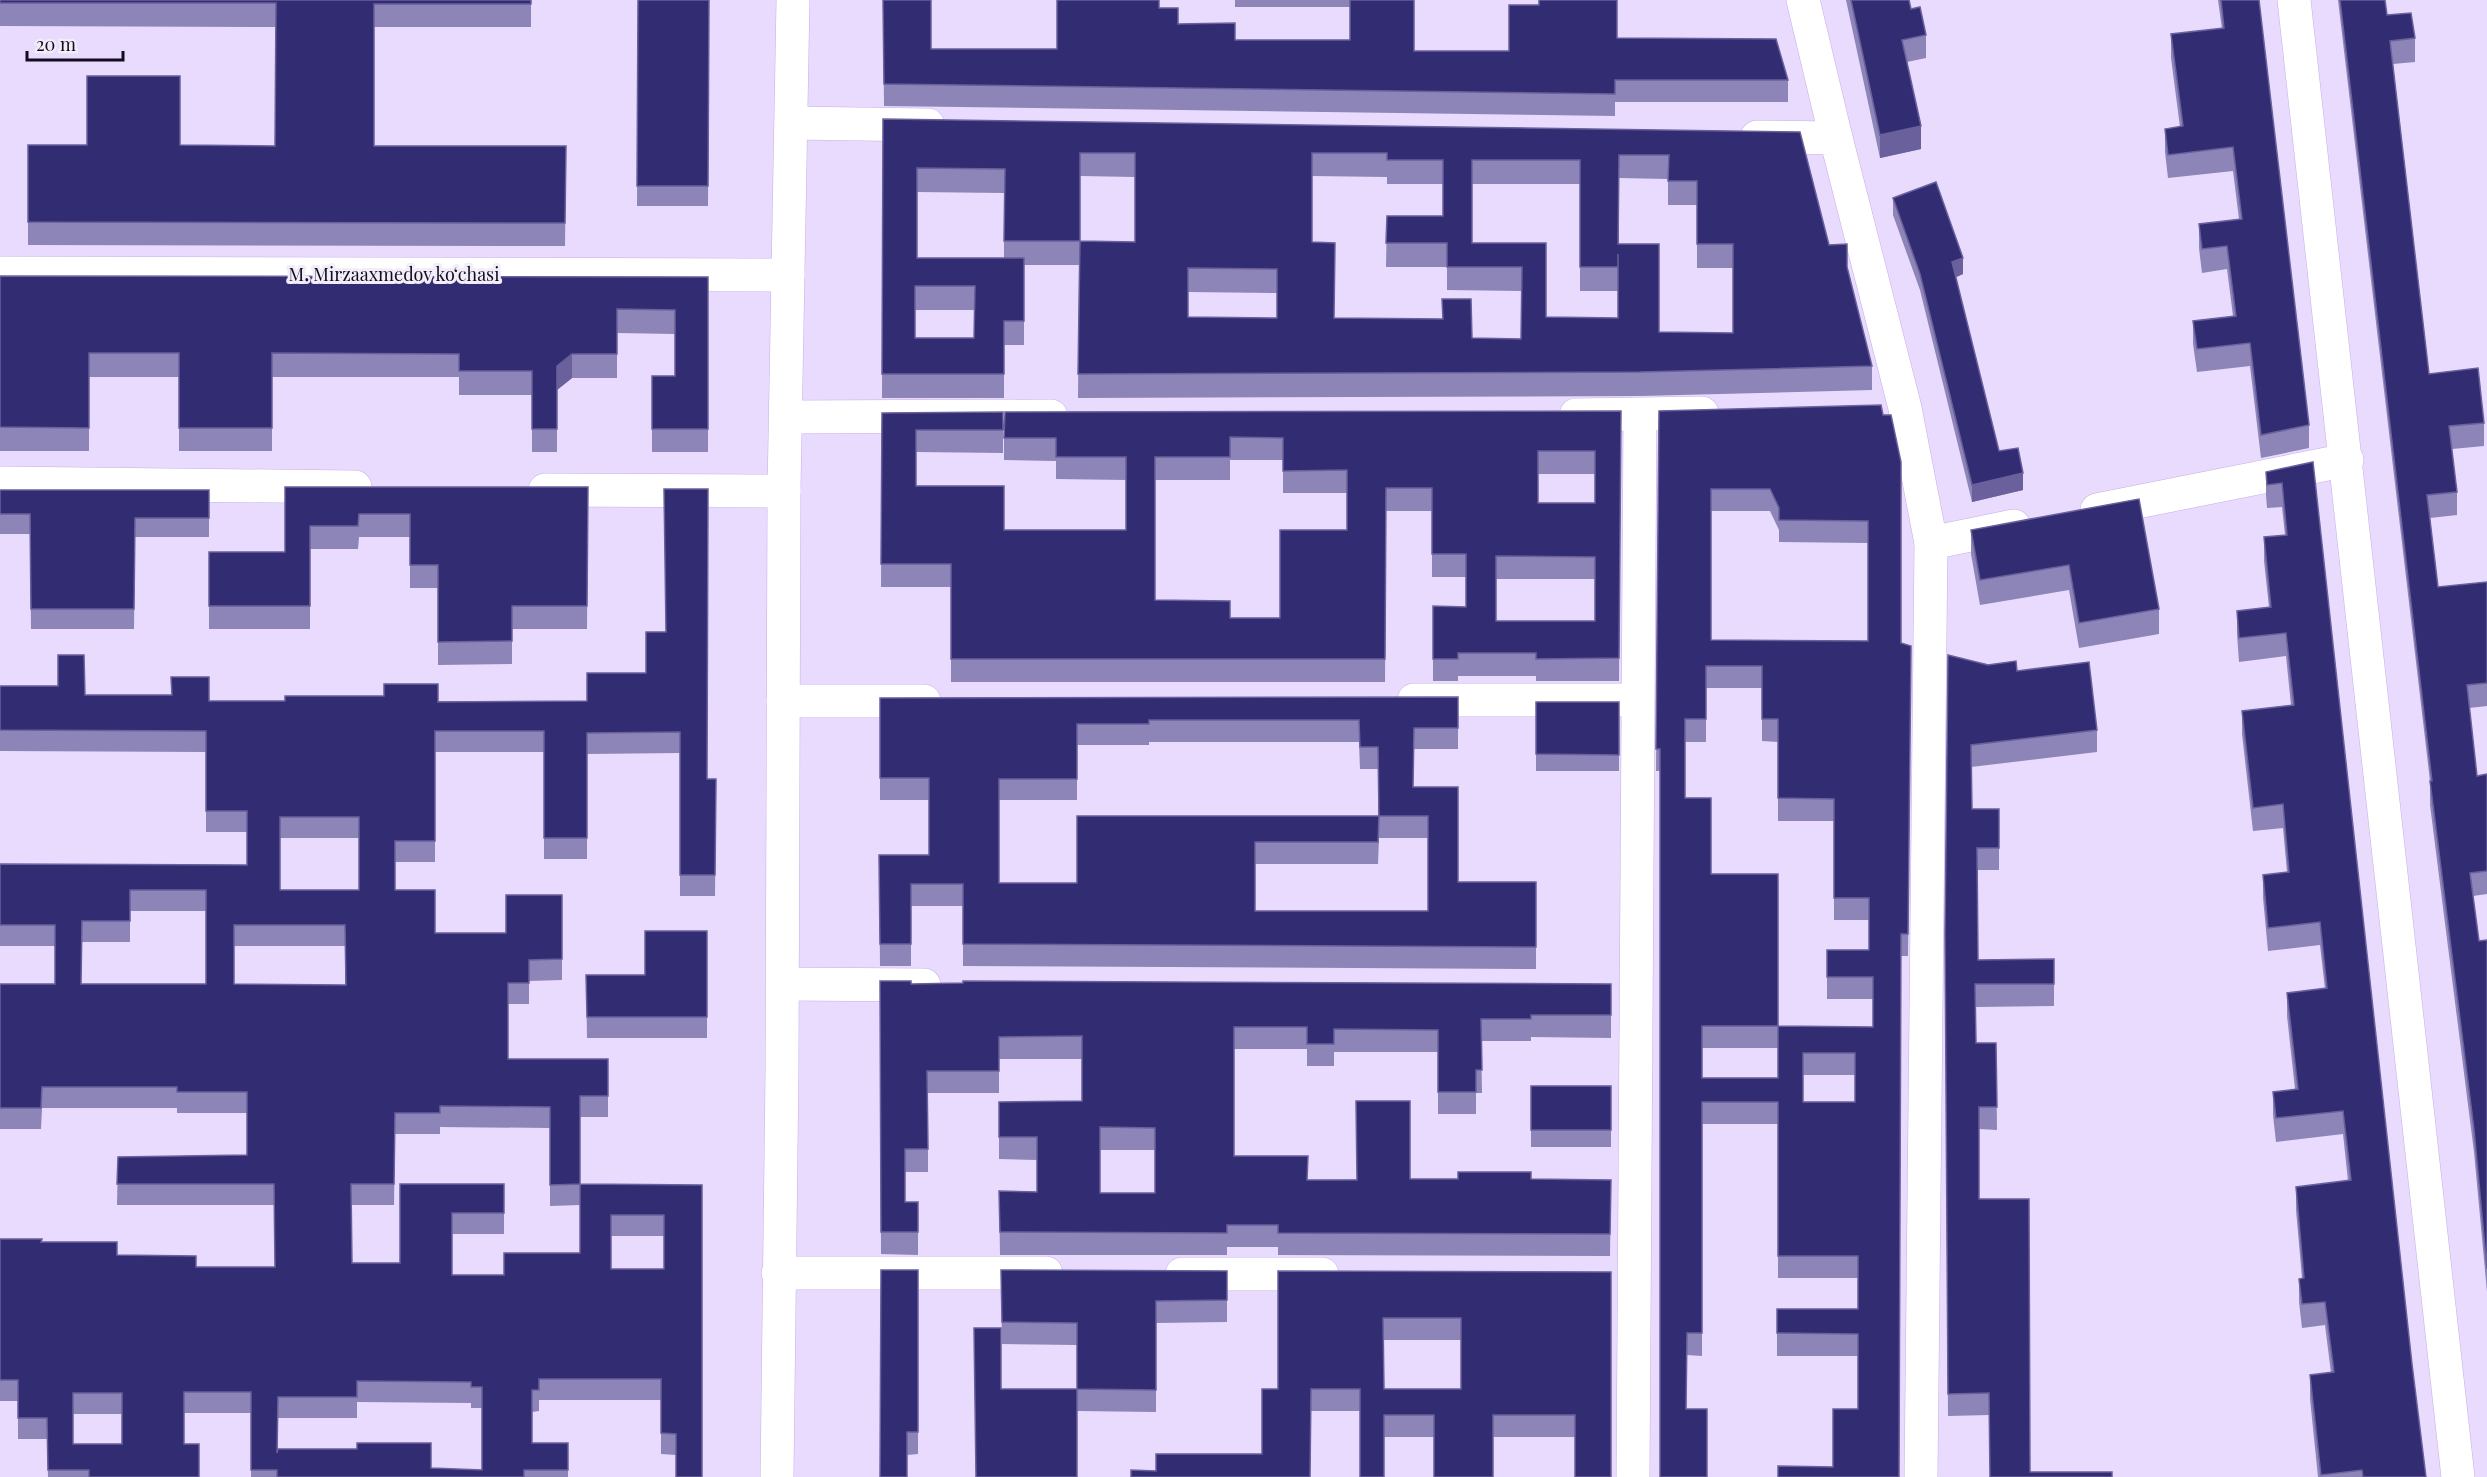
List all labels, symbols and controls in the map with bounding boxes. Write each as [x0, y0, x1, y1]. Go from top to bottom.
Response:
scale bar [27, 24, 123, 62]
text: 20 m [36, 32, 76, 56]
street label: M. Mirzaaxmedov koʻchasi [289, 262, 499, 286]

